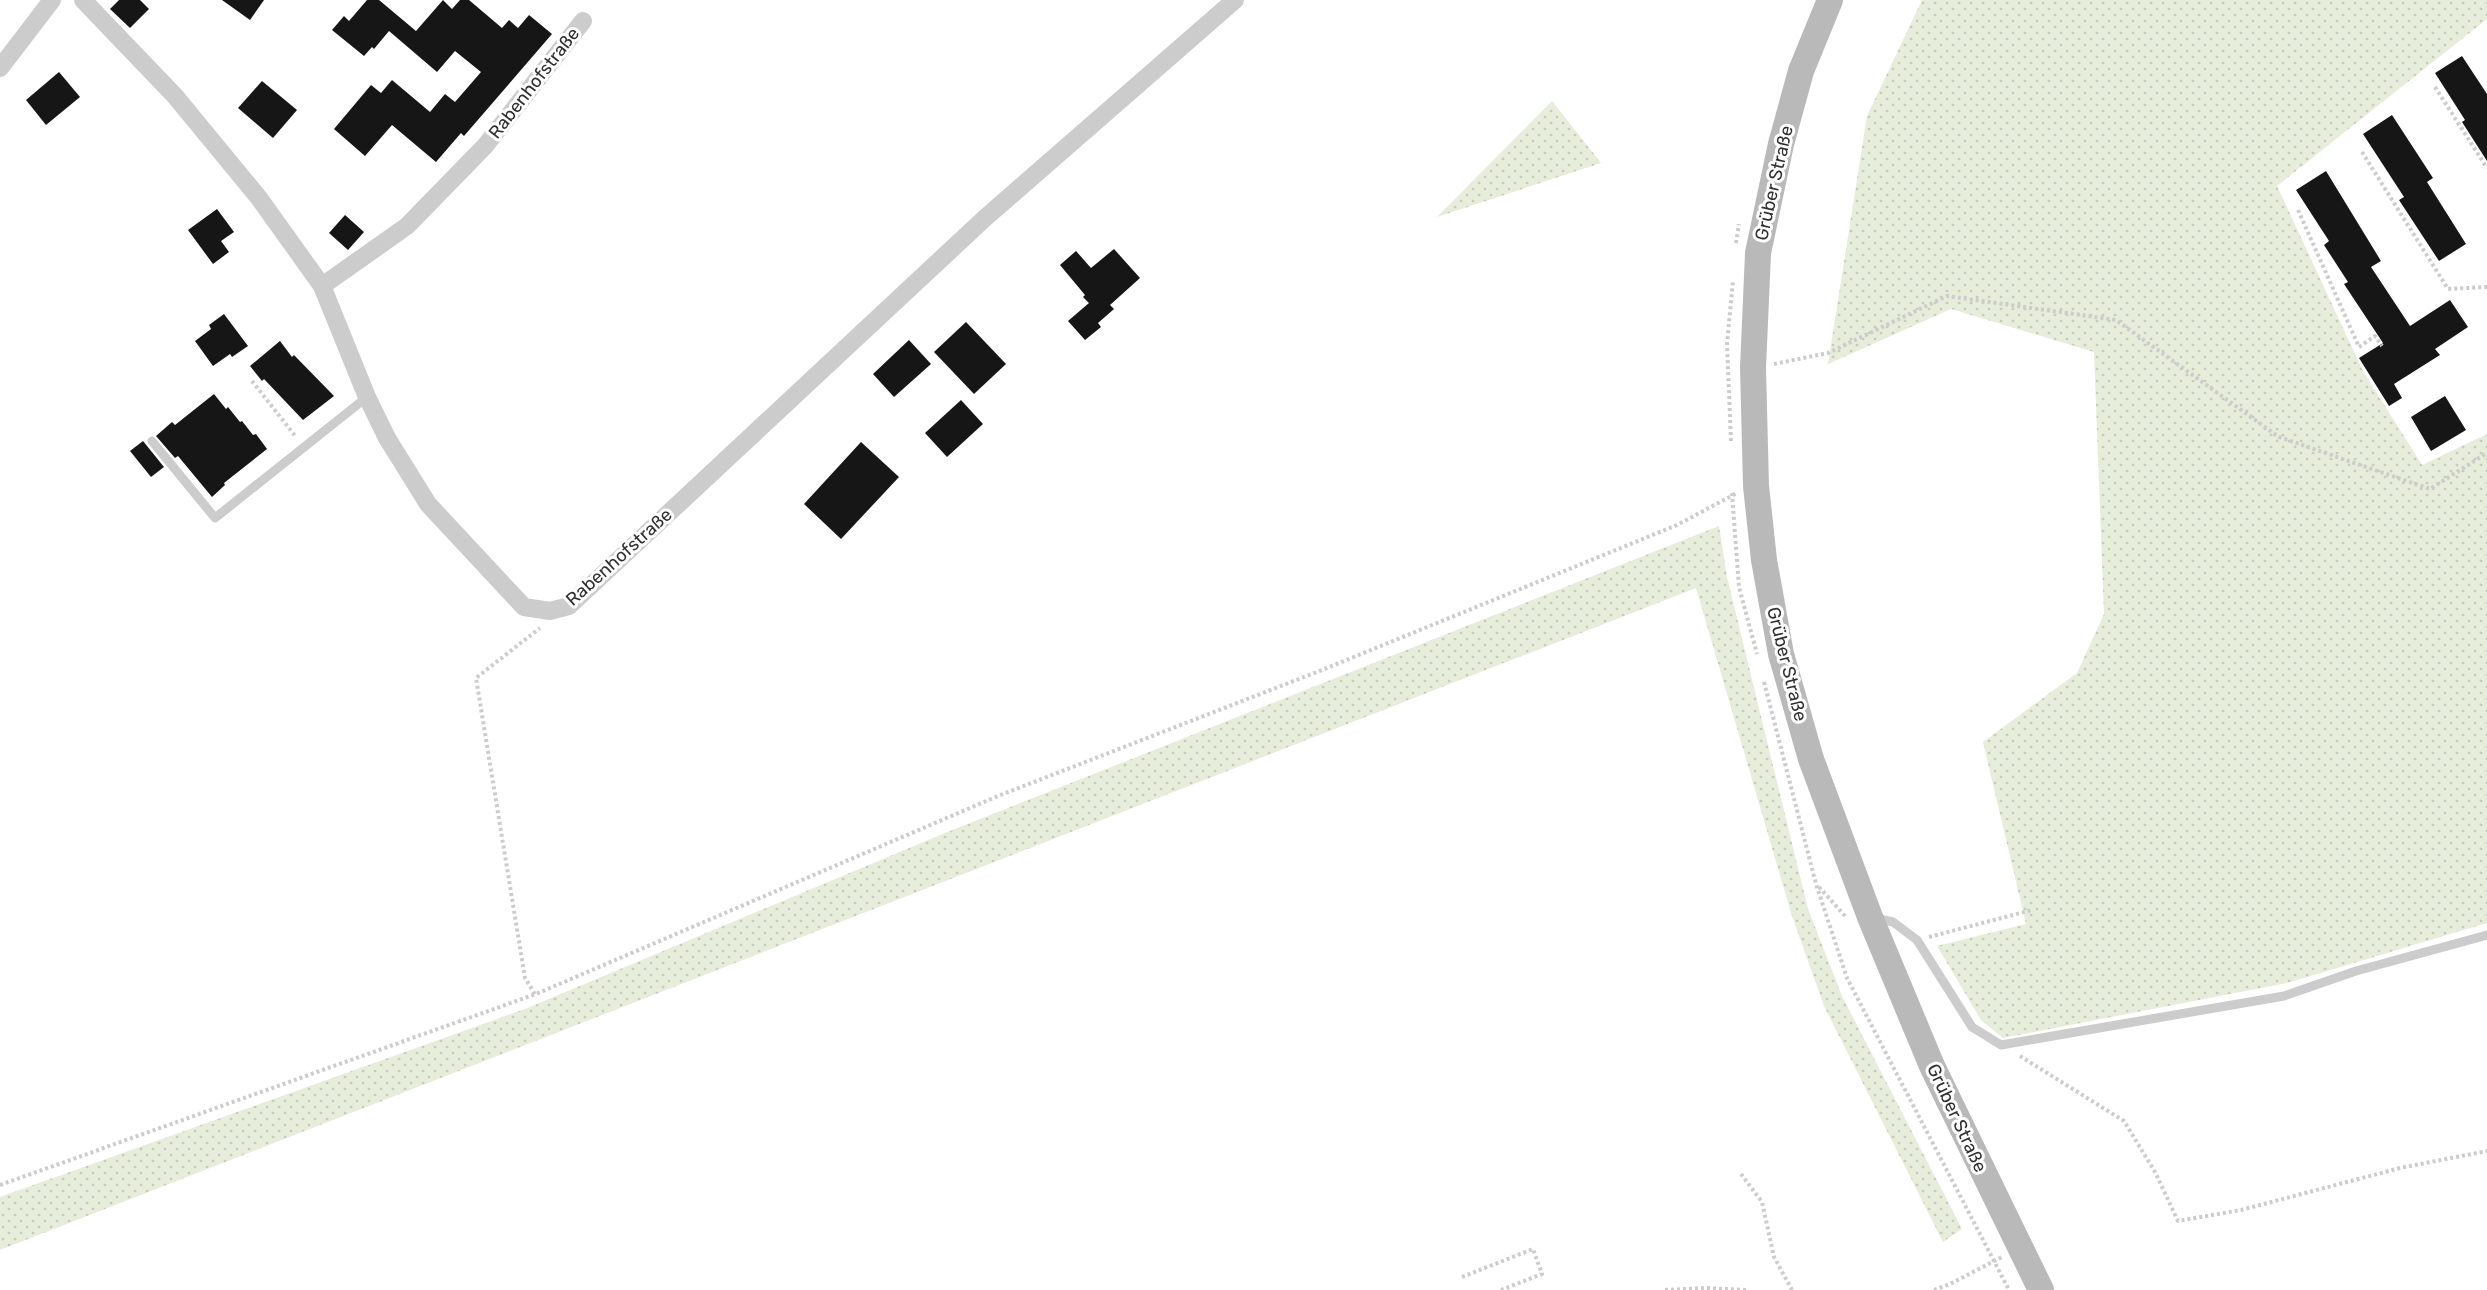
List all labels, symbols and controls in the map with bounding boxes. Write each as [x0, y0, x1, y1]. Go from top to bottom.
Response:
street label: Rabenhofstraße [484, 23, 584, 143]
street label: Grüber Straße [1750, 123, 1798, 243]
street label: Rabenhofstraße [561, 504, 677, 610]
street label: Grüber Straße [1762, 605, 1812, 723]
street label: Grüber Straße [1922, 1060, 1992, 1176]

